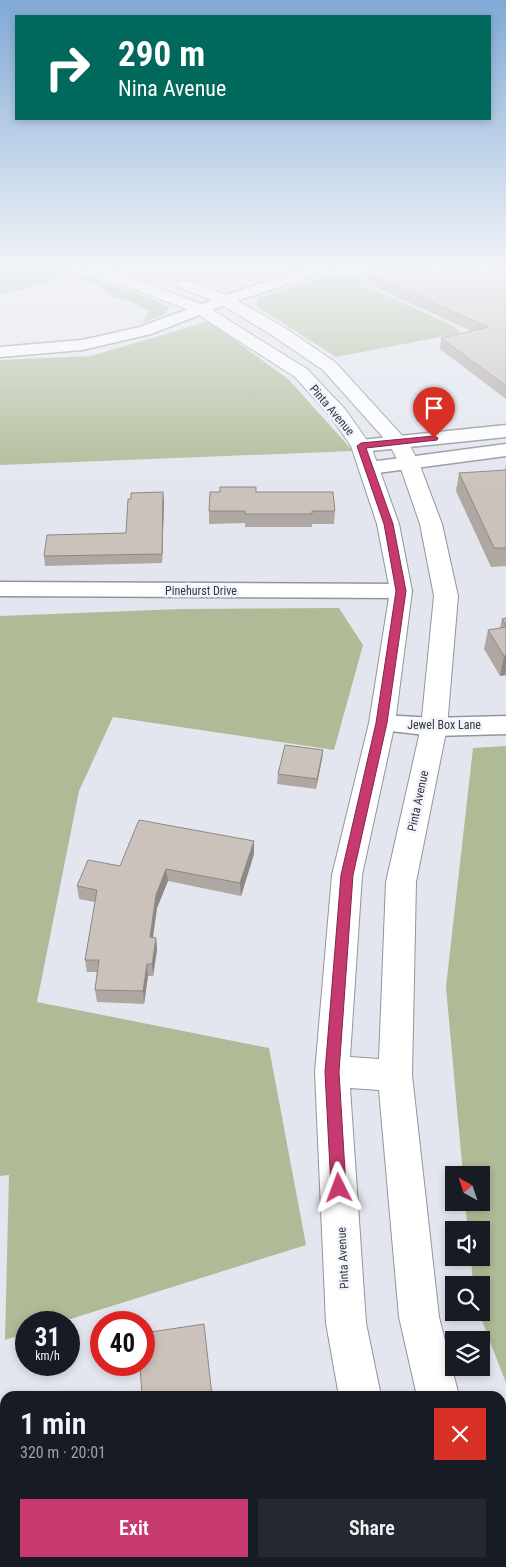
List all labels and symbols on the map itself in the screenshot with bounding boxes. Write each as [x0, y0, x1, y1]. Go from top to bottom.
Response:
street label: Pinta Avenue [307, 382, 357, 438]
pin [413, 387, 455, 438]
street label: Pinehurst Drive [165, 584, 237, 598]
street label: Jewel Box Lane [407, 718, 481, 732]
street label: Pinta Avenue [405, 769, 431, 833]
position arrow [312, 1161, 364, 1213]
north arrow [445, 1166, 490, 1211]
street label: Pinta Avenue [334, 1226, 352, 1289]
speed limit sign: 40 [90, 1311, 155, 1376]

